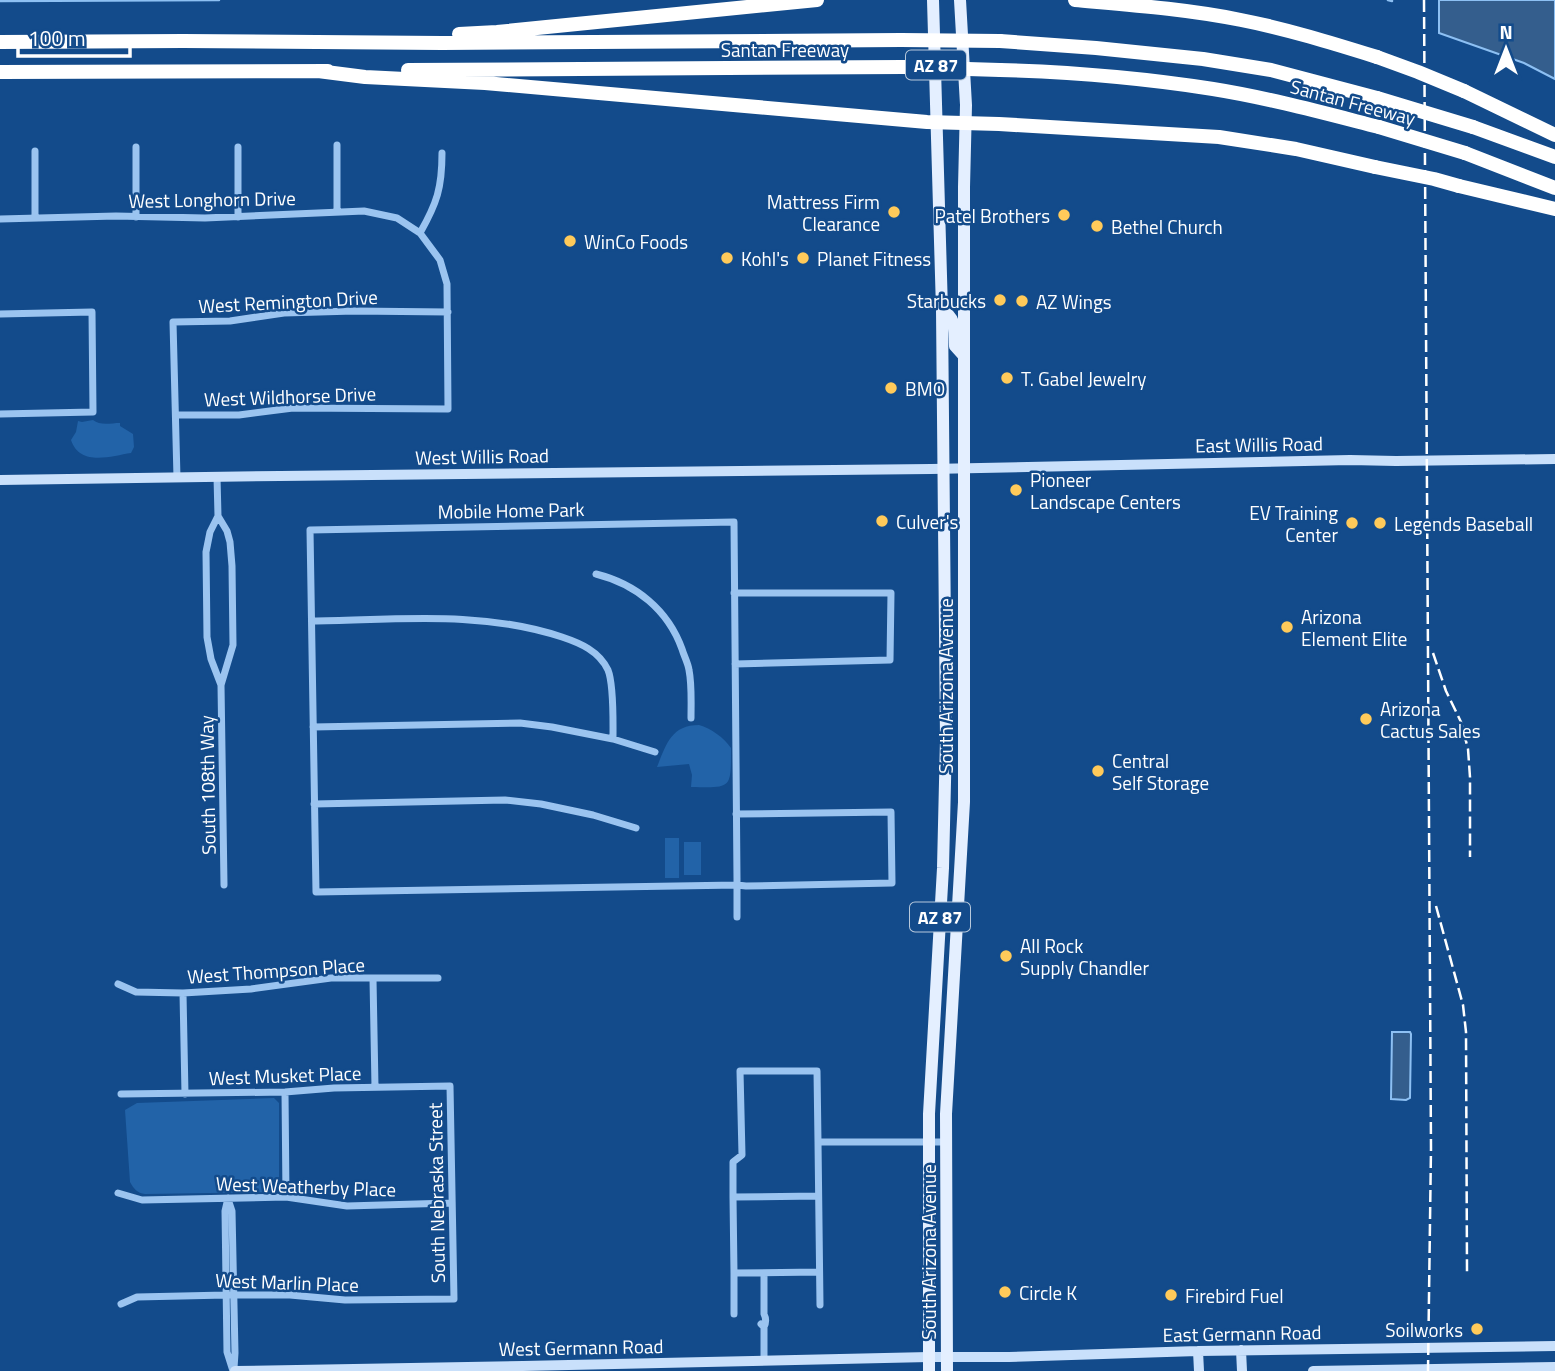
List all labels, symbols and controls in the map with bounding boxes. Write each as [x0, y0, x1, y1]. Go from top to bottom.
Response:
scale bar [18, 14, 130, 58]
north arrow [1471, 14, 1541, 84]
text: N [1499, 17, 1513, 46]
text: 100 m [28, 22, 85, 54]
street label: Santan Freeway [721, 35, 849, 64]
road number: AZ 87 [906, 51, 966, 80]
street label: Santan Freeway [1287, 71, 1419, 133]
street label: West Longhorn Drive [128, 183, 296, 215]
place label: Mattress Firm Clearance [767, 187, 880, 238]
place label: Patel Brothers [935, 201, 1050, 230]
marker: Mattress Firm Clearance [886, 204, 902, 220]
marker: Patel Brothers [1056, 207, 1072, 223]
place label: Bethel Church [1111, 212, 1223, 241]
marker: Bethel Church [1089, 218, 1105, 234]
place label: WinCo Foods [584, 227, 688, 256]
marker: WinCo Foods [562, 233, 578, 249]
place label: Kohl's [741, 244, 789, 273]
place label: Planet Fitness [817, 244, 931, 273]
marker: Kohl's [719, 250, 735, 266]
marker: Planet Fitness [795, 250, 811, 266]
street label: West Remington Drive [198, 282, 378, 320]
place label: Starbucks [907, 286, 986, 315]
place label: AZ Wings [1036, 287, 1112, 316]
marker: Starbucks [992, 292, 1008, 308]
marker: AZ Wings [1014, 293, 1030, 309]
place label: T. Gabel Jewelry [1021, 364, 1146, 393]
marker: T. Gabel Jewelry [999, 370, 1015, 386]
place label: BMO [905, 374, 945, 403]
street label: West Wildhorse Drive [203, 379, 377, 413]
marker: BMO [883, 380, 899, 396]
street label: East Willis Road [1195, 428, 1323, 460]
street label: West Willis Road [415, 440, 549, 472]
place label: Pioneer Landscape Centers [1030, 465, 1181, 516]
marker: Pioneer Landscape Centers [1008, 482, 1024, 498]
street label: Mobile Home Park [437, 494, 585, 526]
place label: EV Training Center [1249, 498, 1338, 549]
place label: Culver's [896, 507, 959, 536]
place label: Legends Baseball [1394, 509, 1533, 538]
marker: Culver's [874, 513, 890, 529]
marker: EV Training Center [1344, 515, 1360, 531]
marker: Legends Baseball [1372, 515, 1388, 531]
street label: South Arizona Avenue [931, 598, 960, 774]
place label: Arizona Element Elite [1301, 602, 1407, 653]
marker: Arizona Element Elite [1279, 619, 1295, 635]
place label: Arizona Cactus Sales [1380, 694, 1481, 745]
marker: Arizona Cactus Sales [1358, 711, 1374, 727]
street label: South 108th Way [191, 715, 223, 855]
place label: Central Self Storage [1112, 746, 1209, 797]
marker: Central Self Storage [1090, 763, 1106, 779]
road number: AZ 87 [910, 902, 970, 932]
place label: All Rock Supply Chandler [1020, 931, 1149, 982]
marker: All Rock Supply Chandler [998, 948, 1014, 964]
street label: West Thompson Place [186, 949, 366, 991]
street label: West Musket Place [208, 1058, 362, 1092]
street label: South Nebraska Street [420, 1102, 452, 1283]
street label: South Arizona Avenue [914, 1164, 943, 1340]
street label: West Weatherby Place [215, 1168, 397, 1204]
street label: West Marlin Place [215, 1265, 359, 1299]
place label: Circle K [1019, 1278, 1077, 1307]
place label: Firebird Fuel [1185, 1281, 1284, 1310]
marker: Circle K [997, 1284, 1013, 1300]
marker: Firebird Fuel [1163, 1287, 1179, 1303]
place label: Soilworks [1385, 1315, 1463, 1344]
street label: East Germann Road [1162, 1317, 1322, 1349]
marker: Soilworks [1469, 1321, 1485, 1337]
street label: West Germann Road [498, 1331, 664, 1363]

